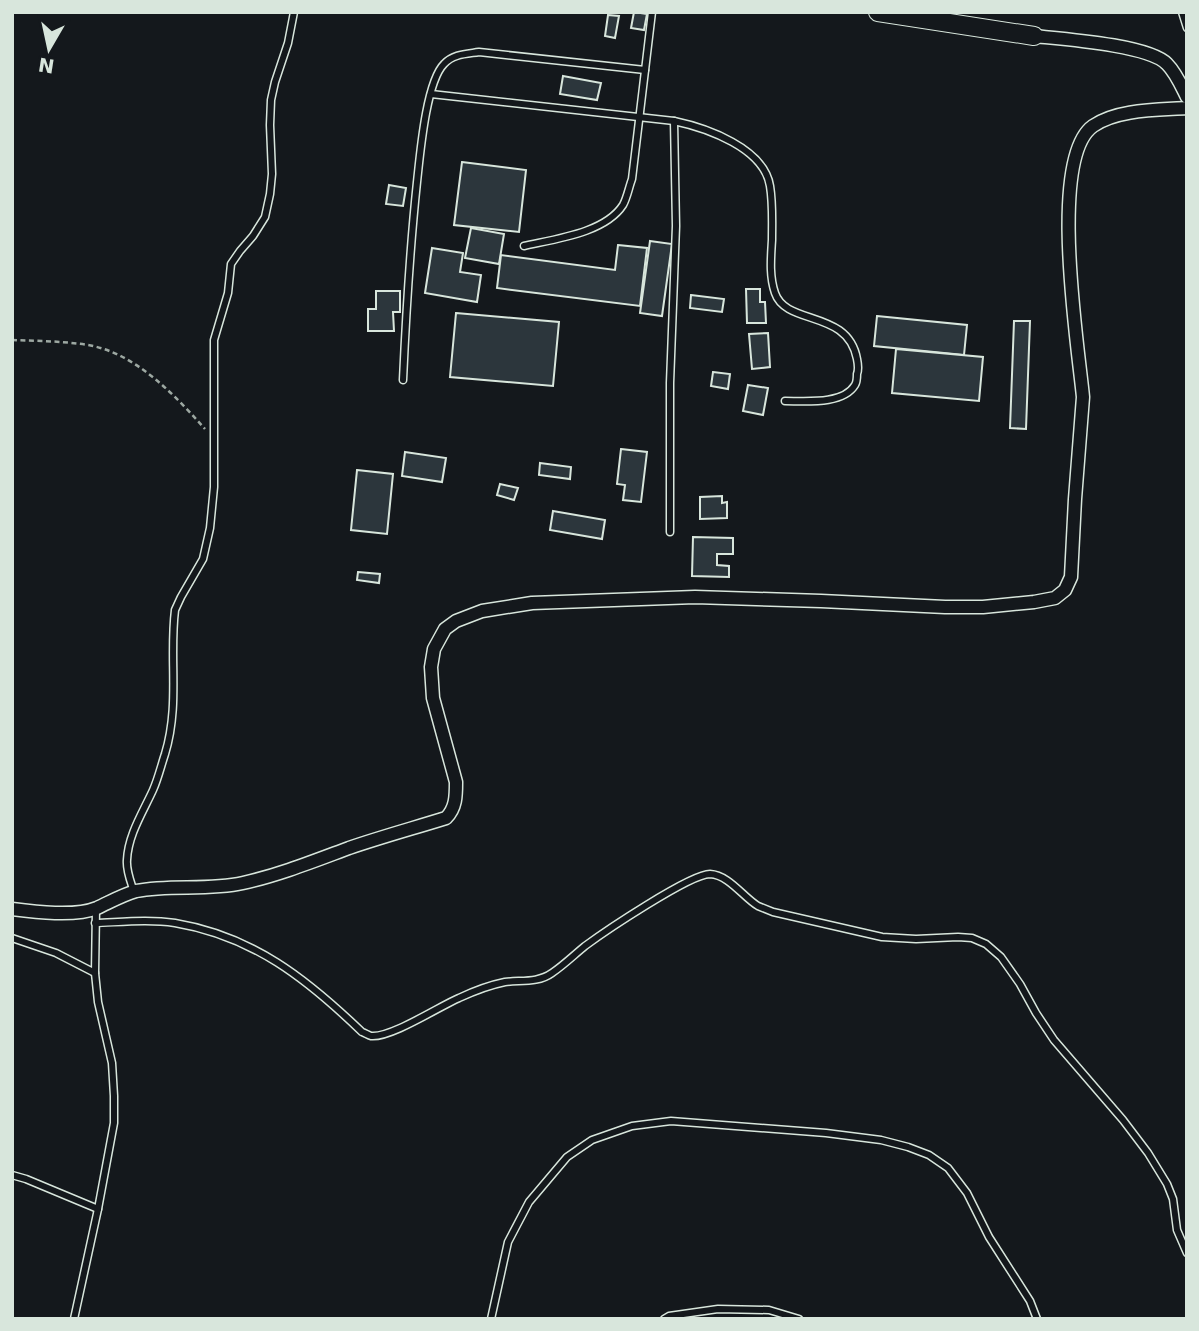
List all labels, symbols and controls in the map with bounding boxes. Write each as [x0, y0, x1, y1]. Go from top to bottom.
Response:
north arrow [14, 14, 84, 84]
text: N [37, 54, 56, 78]

